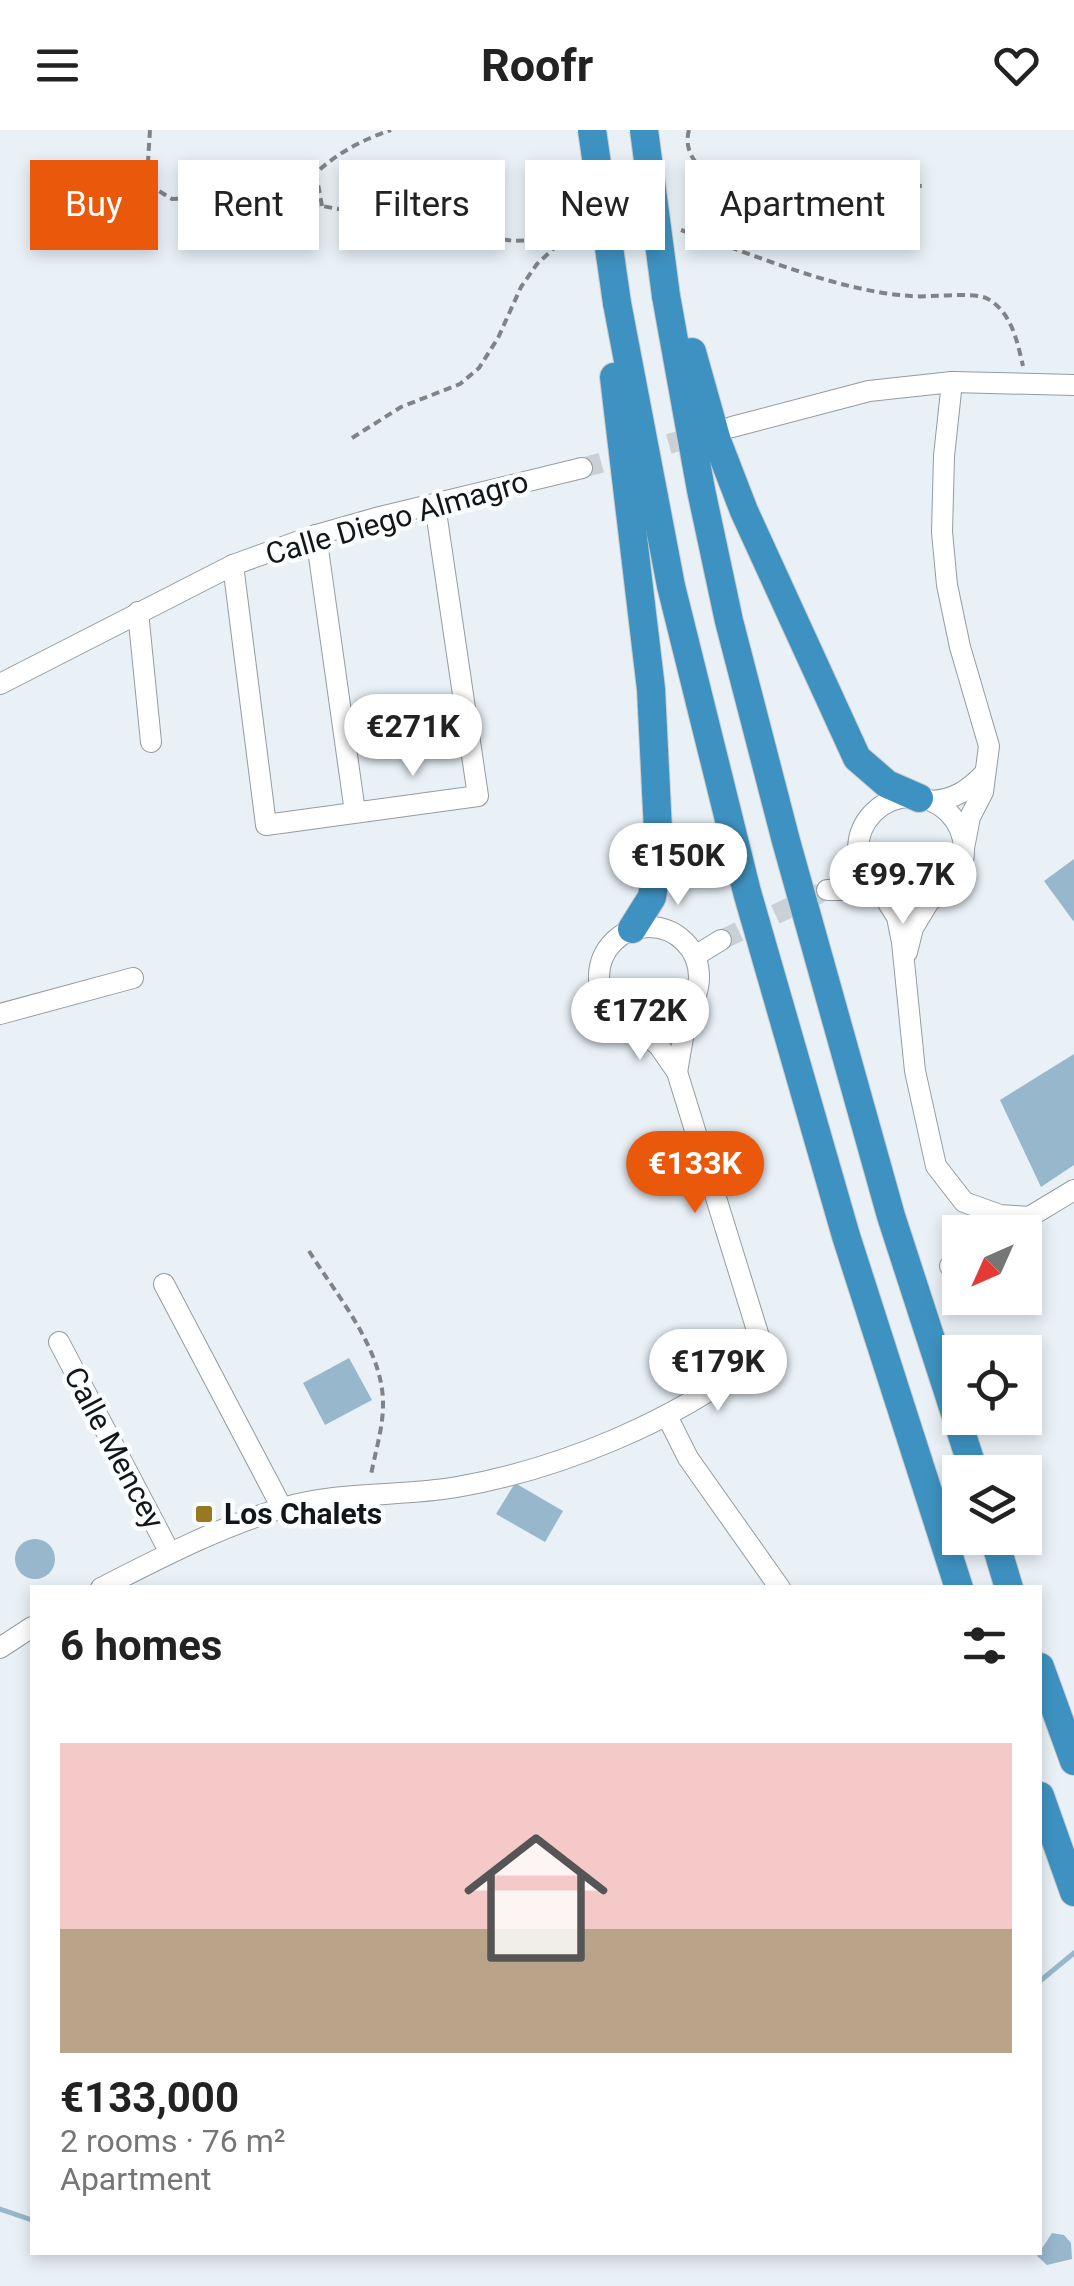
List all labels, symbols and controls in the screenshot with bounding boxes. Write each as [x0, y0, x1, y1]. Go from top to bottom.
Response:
icon: menu [30, 38, 85, 93]
icon: heart [989, 38, 1044, 93]
text: Roofr [481, 39, 593, 92]
chip: Buy [30, 160, 158, 250]
chip: Rent [178, 160, 319, 250]
chip: Filters [339, 160, 505, 250]
chip: New [525, 160, 665, 250]
chip: Apartment [685, 160, 920, 250]
street label: Calle Diego Almagro [262, 463, 532, 572]
pin: €271K [343, 694, 483, 779]
text: €271K [366, 707, 460, 745]
pin: €150K [608, 823, 748, 908]
text: €150K [631, 836, 725, 874]
pin: €99.7K [822, 842, 984, 927]
text: €99.7K [851, 855, 955, 893]
pin: €172K [570, 978, 710, 1063]
text: €172K [593, 991, 687, 1029]
pin: €133K [625, 1131, 765, 1216]
text: €133K [648, 1144, 742, 1182]
north arrow [942, 1215, 1042, 1315]
map controls [942, 1215, 1042, 1555]
pin: €179K [648, 1329, 788, 1414]
button: locate [942, 1335, 1042, 1435]
text: €179K [671, 1342, 765, 1380]
street label: Calle Mencey [57, 1361, 172, 1535]
button: layers [942, 1455, 1042, 1555]
place label: Los Chalets [224, 1496, 382, 1531]
marker: Los Chalets [193, 1503, 215, 1525]
icon: filters [957, 1618, 1012, 1673]
text: 6 homes [60, 1621, 222, 1670]
icon: home [446, 1808, 626, 1988]
text: €133,000 [60, 2073, 239, 2122]
text: 2 rooms · 76 m² [60, 2122, 285, 2160]
text: Apartment [60, 2160, 212, 2198]

